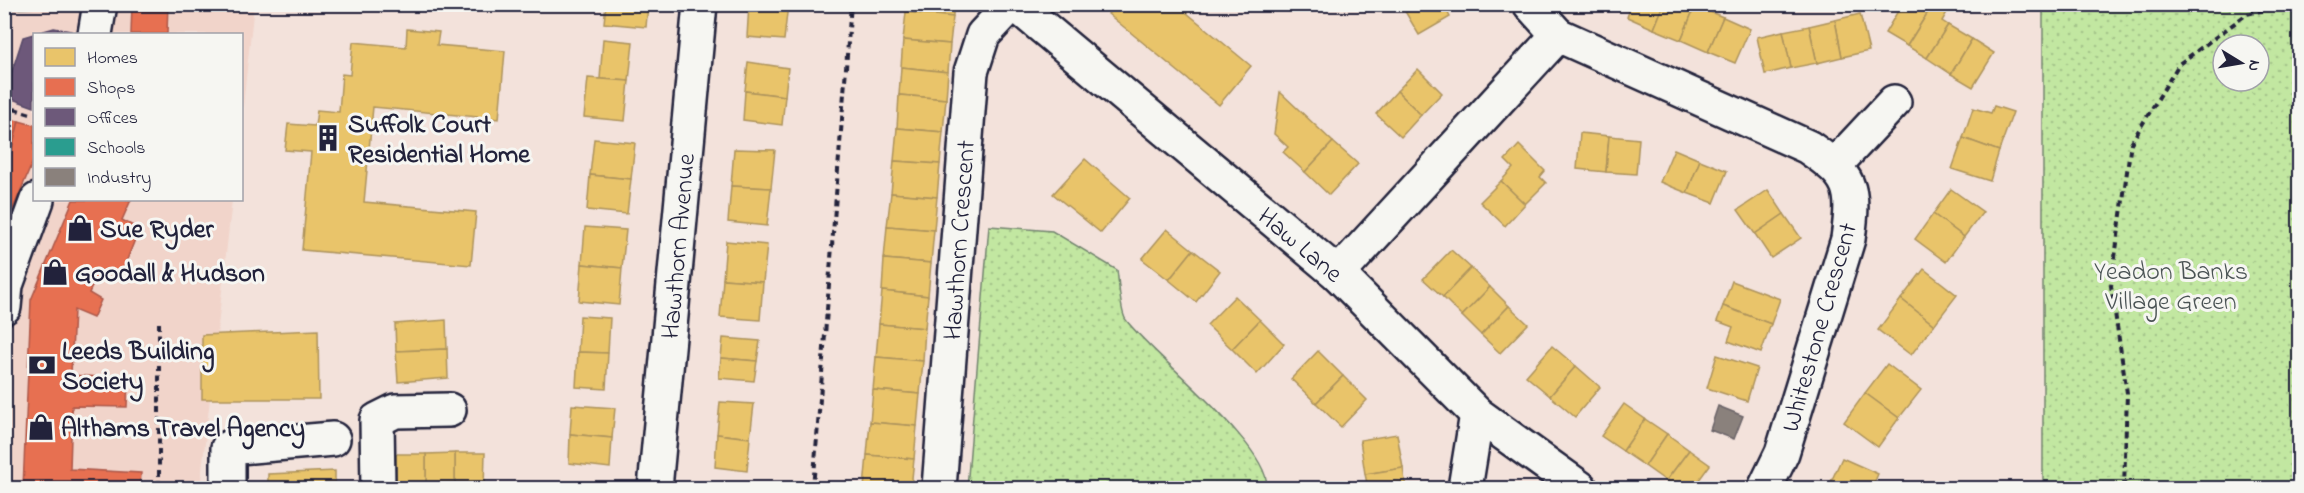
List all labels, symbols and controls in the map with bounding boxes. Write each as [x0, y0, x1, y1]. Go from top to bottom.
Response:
legend [33, 33, 243, 201]
north arrow [2211, 33, 2271, 93]
text: Homes [87, 46, 138, 72]
text: N [2241, 58, 2267, 73]
text: Shops [87, 76, 135, 102]
text: Offices [87, 106, 138, 132]
place label: Suffolk Court Residential Home [348, 107, 531, 175]
building icon: Suffolk Court Residential Home [313, 123, 343, 153]
text: Schools [87, 136, 145, 162]
street label: Hawthorn Crescent [935, 139, 987, 341]
street label: Hawthorn Avenue [653, 152, 707, 341]
text: Industry [87, 166, 151, 192]
street label: Haw Lane [1248, 199, 1350, 293]
place label: Sue Ryder [100, 212, 215, 250]
shop icon: Sue Ryder [65, 213, 95, 243]
street label: Whitestone Crescent [1773, 219, 1869, 437]
park label: Yeadon Banks Village Green [2094, 254, 2248, 322]
place label: Goodall & Hudson [75, 256, 265, 294]
shop icon: Goodall & Hudson [40, 257, 70, 287]
place label: Leeds Building Society [62, 334, 215, 402]
bank icon: Leeds Building Society [27, 350, 57, 380]
place label: Althams Travel Agency [61, 411, 305, 450]
shop icon: Althams Travel Agency [26, 412, 56, 442]

